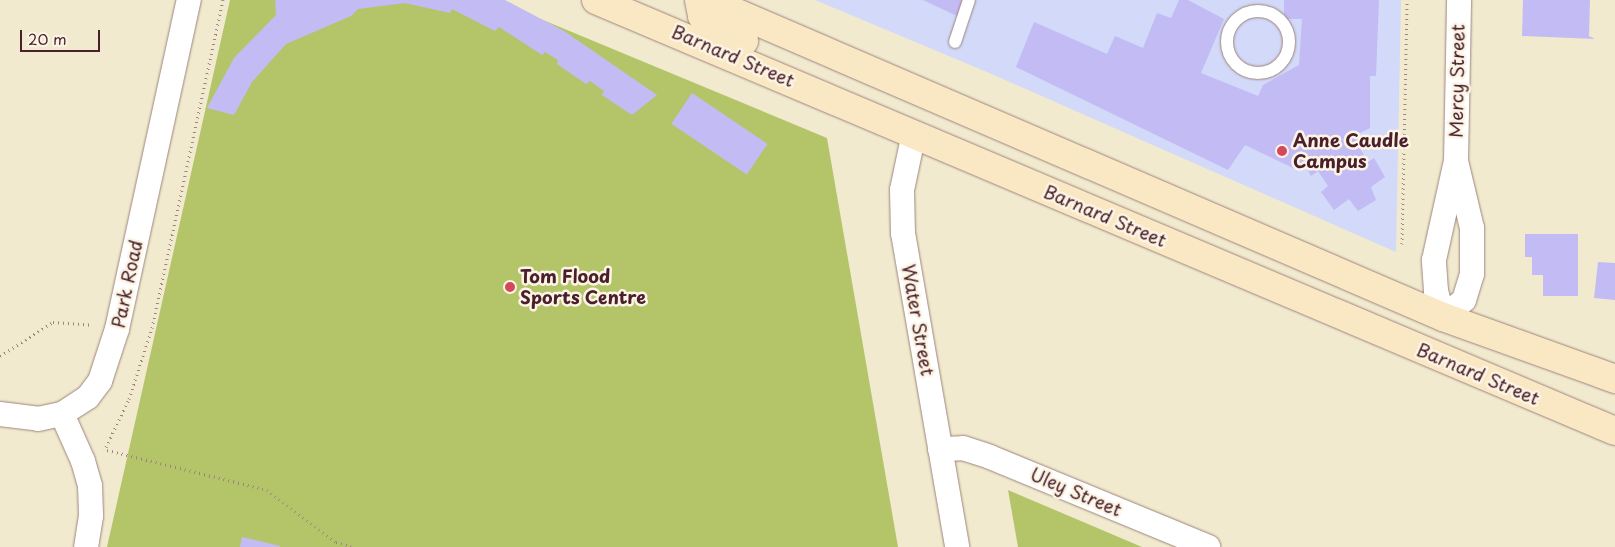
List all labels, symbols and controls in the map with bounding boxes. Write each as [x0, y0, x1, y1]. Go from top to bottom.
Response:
scale bar [22, 20, 102, 52]
street label: Barnard Street [668, 20, 798, 92]
street label: Mercy Street [1445, 24, 1469, 138]
text: 20 m [28, 27, 67, 50]
place label: Anne Caudle Campus [1293, 130, 1408, 172]
marker: Anne Caudle Campus [1275, 144, 1289, 158]
street label: Barnard Street [1040, 180, 1170, 252]
street label: Park Road [107, 238, 147, 330]
street label: Water Street [897, 262, 939, 378]
place label: Tom Flood Sports Centre [520, 266, 647, 308]
marker: Tom Flood Sports Centre [504, 281, 516, 293]
street label: Barnard Street [1413, 338, 1543, 410]
street label: Uley Street [1026, 463, 1126, 521]

